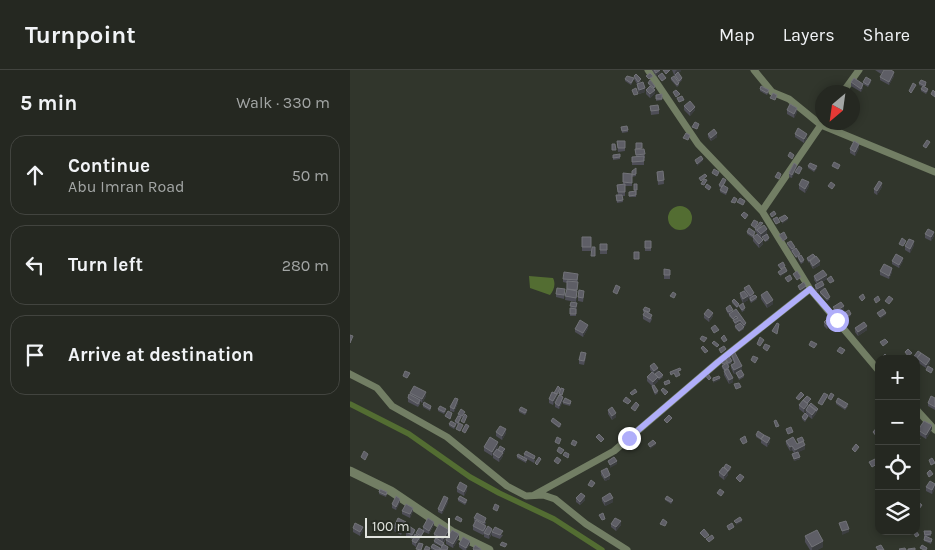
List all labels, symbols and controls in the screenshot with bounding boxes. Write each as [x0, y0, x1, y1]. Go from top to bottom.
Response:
text: Turnpoint [25, 21, 136, 49]
text: Map [719, 24, 755, 46]
text: Layers [783, 24, 835, 46]
text: Share [863, 24, 910, 46]
north arrow [815, 85, 860, 130]
text: 5 min [20, 91, 77, 115]
text: Walk · 330 m [236, 93, 330, 112]
text: Continue [68, 155, 150, 177]
icon: ahead [21, 161, 49, 189]
text: 50 m [292, 166, 329, 185]
text: Abu Imran Road [68, 177, 185, 196]
icon: left [21, 251, 49, 279]
text: Turn left [68, 254, 143, 276]
text: 280 m [282, 256, 329, 275]
route start [826, 309, 849, 332]
icon: arrive [21, 341, 49, 369]
text: Arrive at destination [68, 344, 254, 366]
map controls [875, 355, 920, 535]
button: + [875, 355, 920, 400]
button: − [875, 400, 920, 445]
route end [618, 427, 641, 450]
button: locate [875, 445, 920, 490]
button: layers [875, 490, 920, 535]
scale bar [365, 515, 450, 538]
text: 100 m [372, 518, 410, 535]

